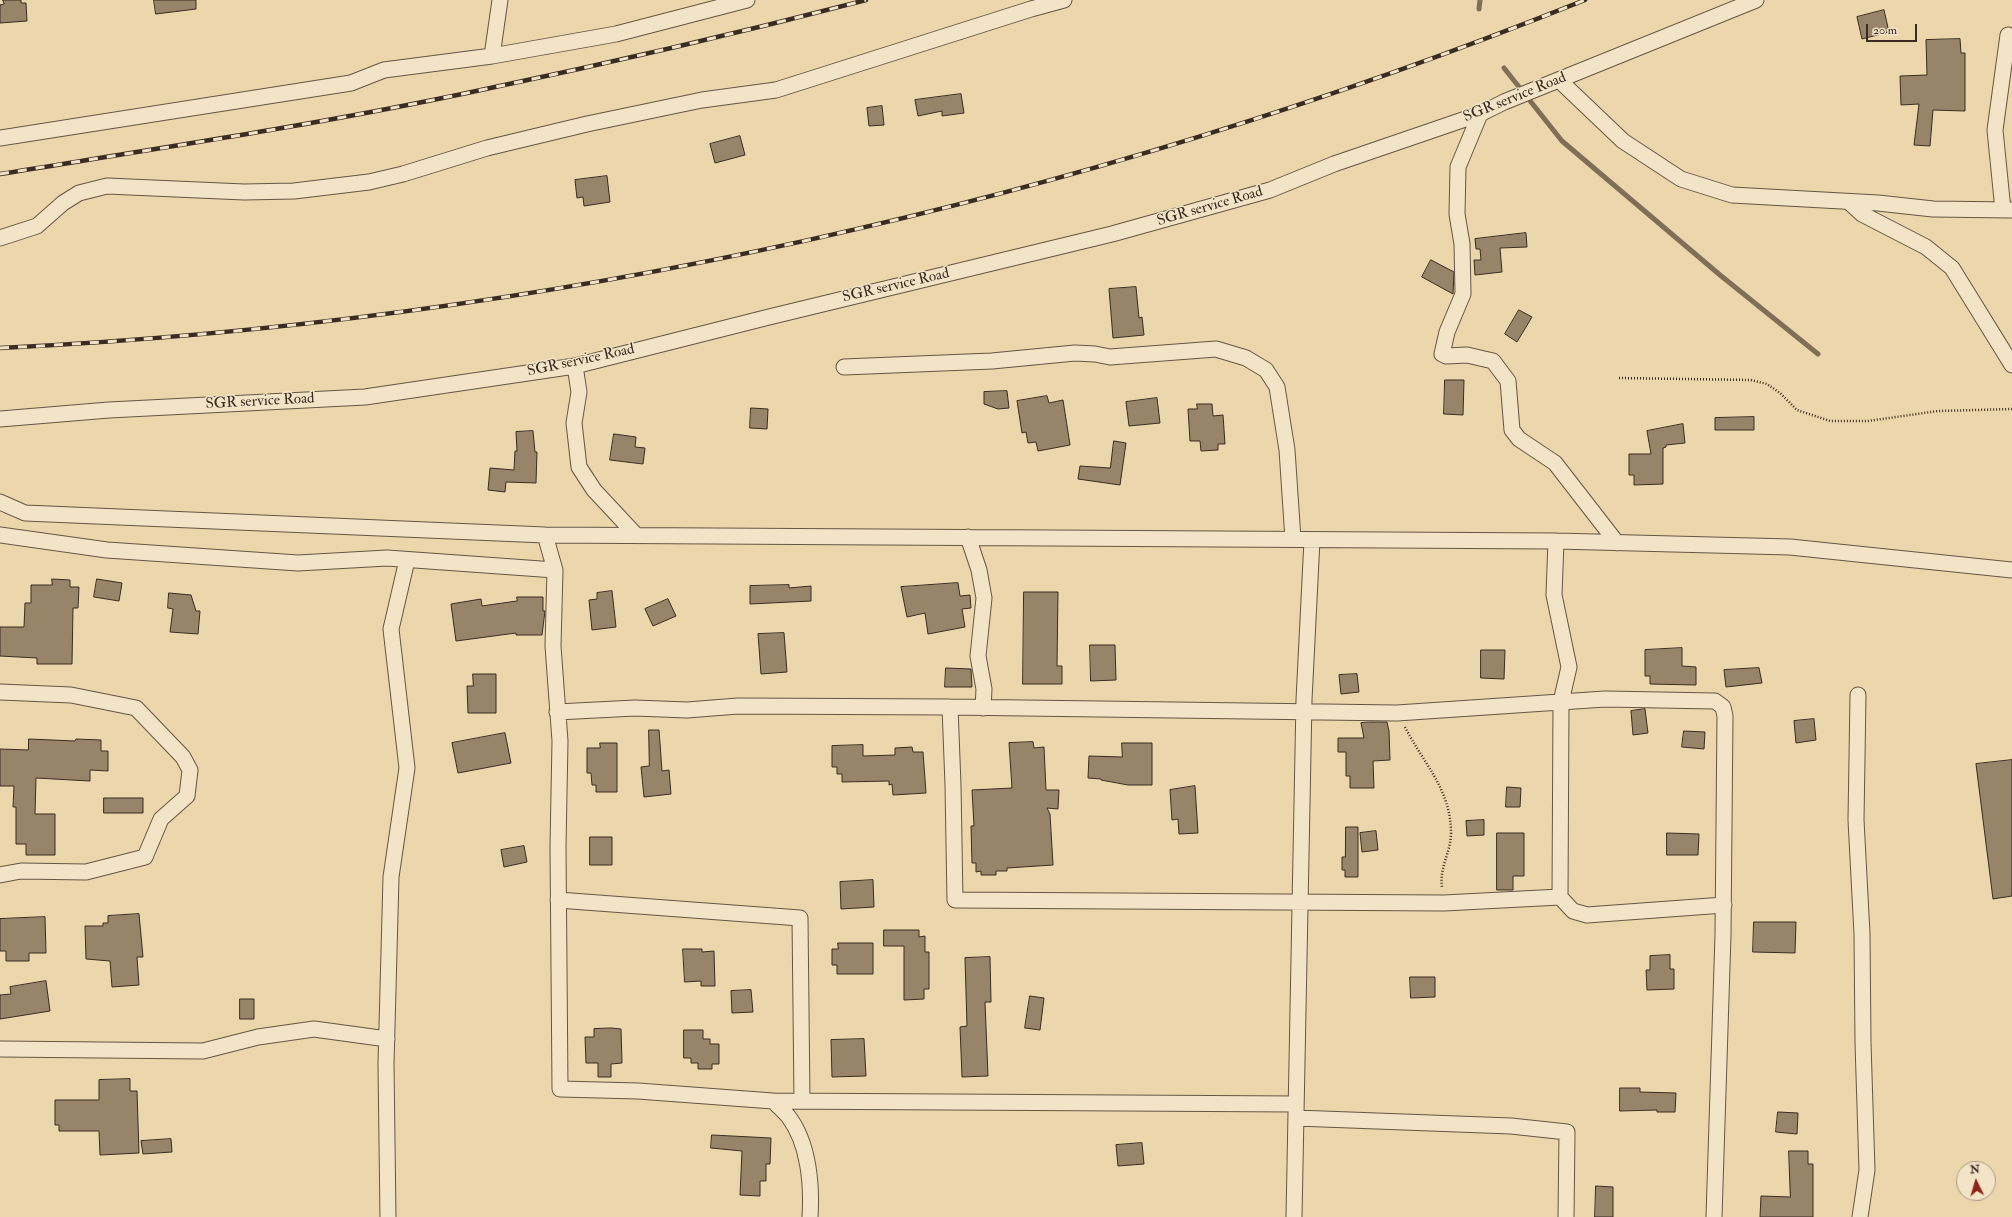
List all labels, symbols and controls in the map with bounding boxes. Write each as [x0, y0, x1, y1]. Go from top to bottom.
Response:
scale bar [1868, 16, 1919, 42]
text: 20 m [1873, 23, 1897, 38]
street label: SGR service Road [1461, 69, 1569, 127]
street label: SGR service Road [1155, 183, 1265, 231]
street label: SGR service Road [841, 265, 951, 307]
street label: SGR service Road [526, 341, 636, 381]
street label: SGR service Road [205, 390, 315, 414]
north arrow [1956, 1161, 1996, 1201]
text: N [1970, 1163, 1980, 1176]

